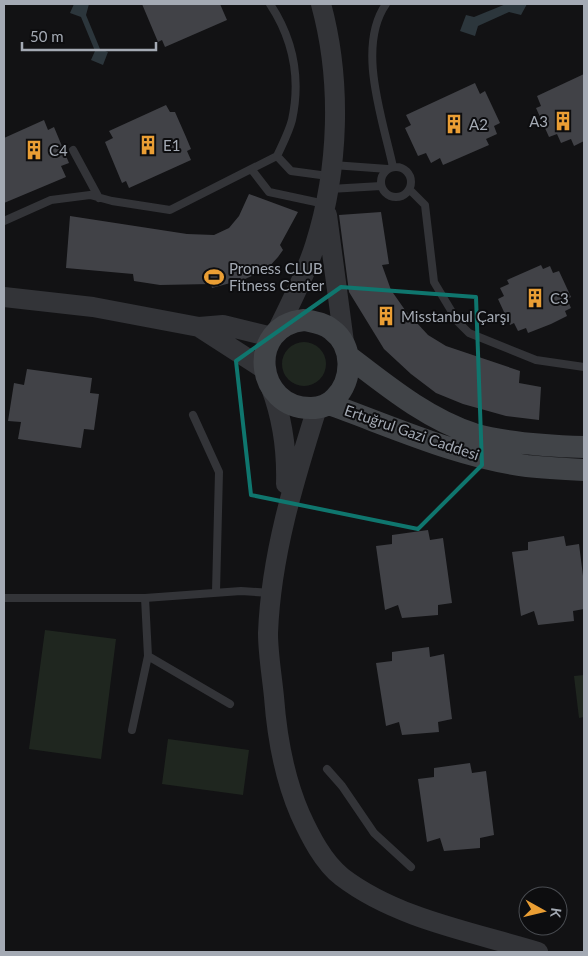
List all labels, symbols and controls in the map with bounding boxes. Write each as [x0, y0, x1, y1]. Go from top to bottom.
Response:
scale bar [22, 20, 156, 52]
text: 50 m [30, 27, 64, 45]
building icon: A3 [552, 110, 574, 132]
place label: A3 [529, 112, 548, 130]
building icon: A2 [443, 113, 465, 135]
place label: A2 [469, 115, 488, 133]
building icon: E1 [137, 134, 159, 156]
place label: E1 [163, 136, 180, 154]
building icon: C4 [23, 139, 45, 161]
place label: C4 [49, 141, 68, 159]
place label: Proness CLUB Fitness Center [229, 259, 325, 294]
sports icon: Proness CLUB Fitness Center [203, 266, 225, 288]
building icon: C3 [524, 287, 546, 309]
place label: C3 [550, 289, 569, 307]
building icon: Misstanbul Çarşı [375, 305, 397, 327]
place label: Misstanbul Çarşı [401, 307, 510, 325]
street label: Ertuğrul Gazi Caddesi [342, 400, 482, 464]
north arrow [518, 886, 568, 936]
text: K [547, 907, 565, 919]

